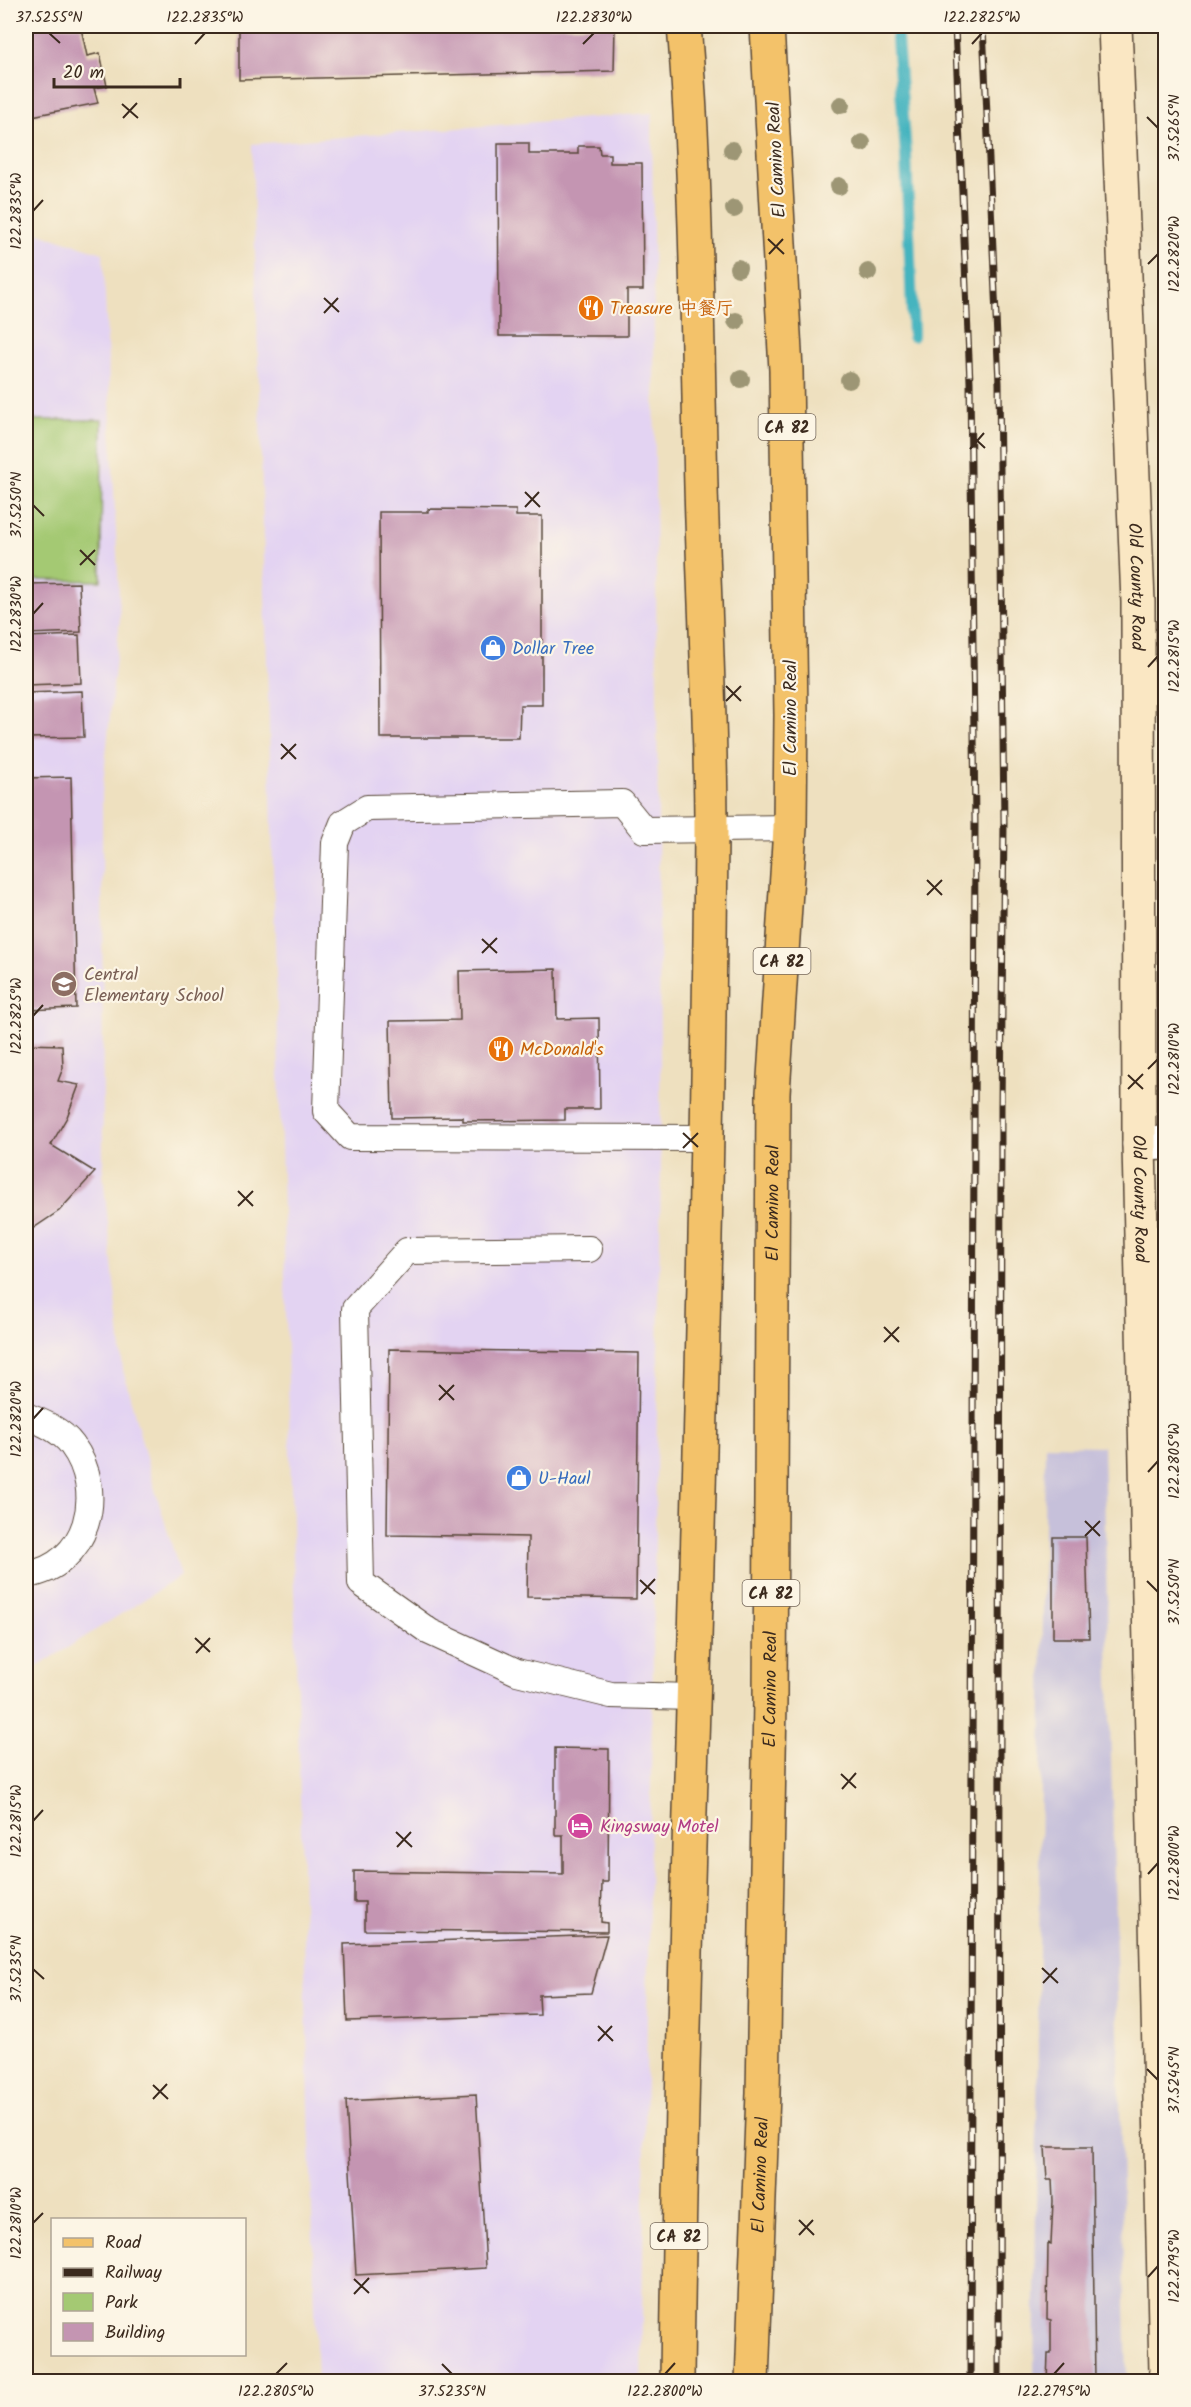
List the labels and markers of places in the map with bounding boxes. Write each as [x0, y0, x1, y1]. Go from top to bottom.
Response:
restaurant icon: Treasure 中餐厅 [576, 293, 606, 323]
place label: Treasure 中餐厅 [610, 295, 734, 324]
shop icon: Dollar Tree [478, 633, 508, 663]
place label: Dollar Tree [512, 635, 594, 664]
place label: Central Elementary School [84, 961, 225, 1011]
school or university icon: Central Elementary School [49, 969, 79, 999]
restaurant icon: McDonald's [486, 1034, 516, 1064]
place label: McDonald's [520, 1036, 604, 1065]
shop icon: U-Haul [504, 1463, 534, 1493]
place label: U-Haul [538, 1465, 591, 1494]
hotel icon: Kingsway Motel [565, 1811, 595, 1841]
place label: Kingsway Motel [600, 1813, 719, 1842]

